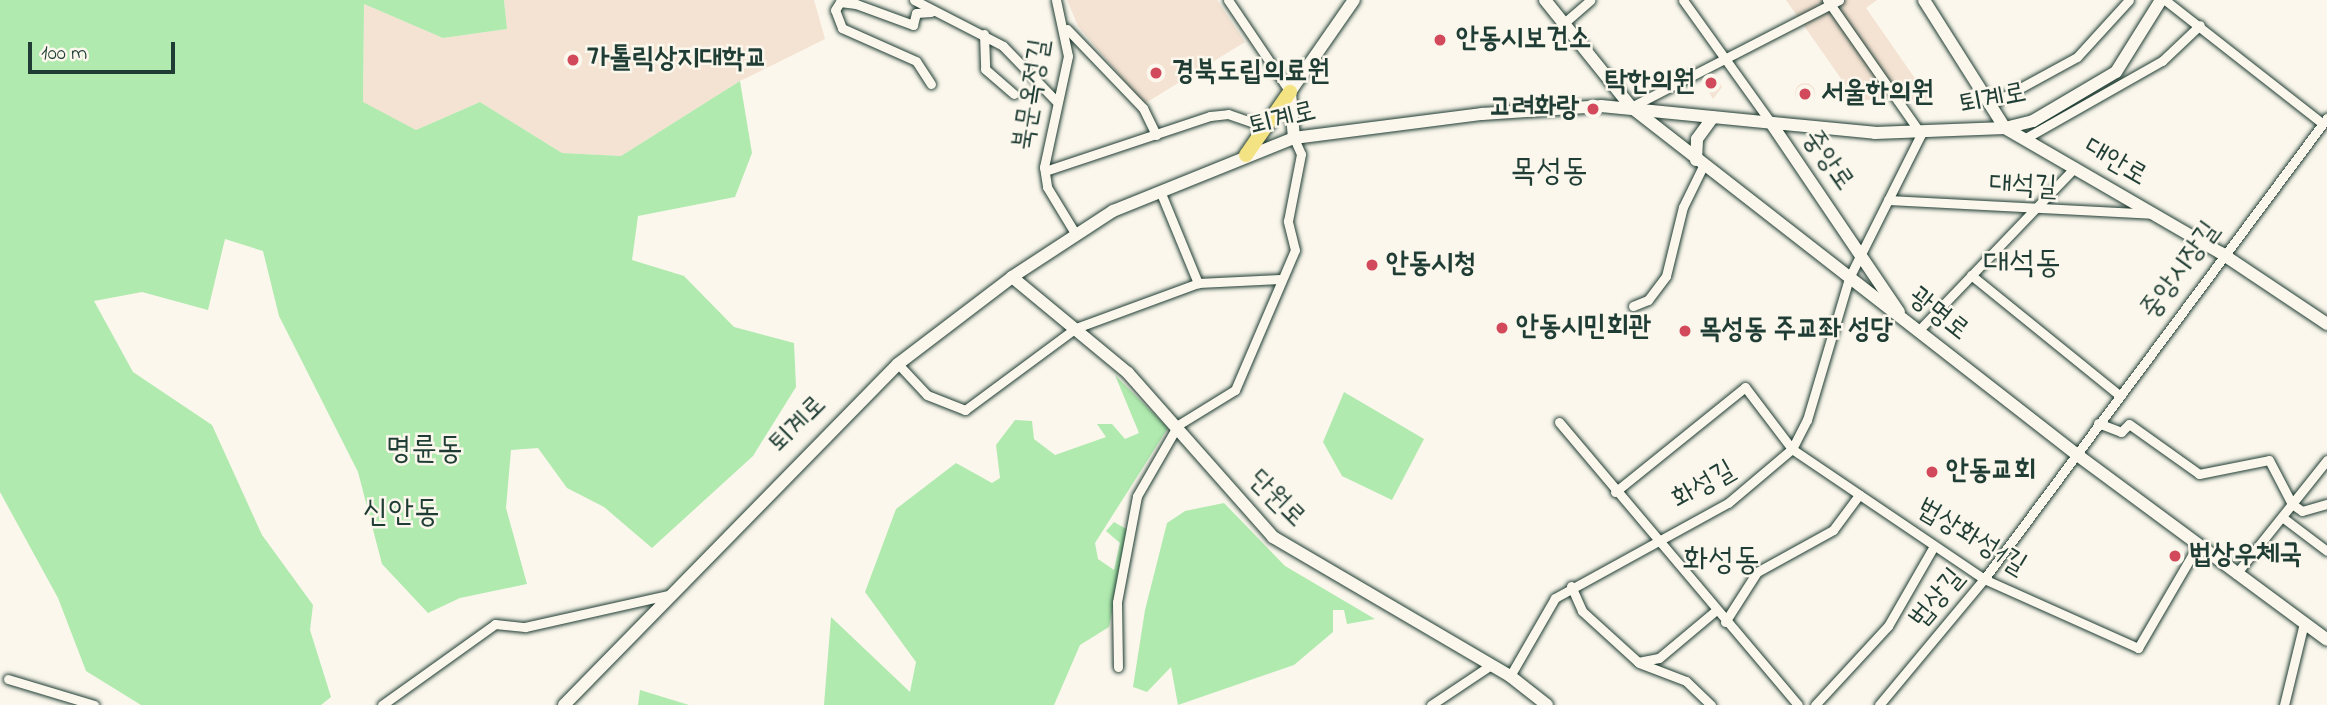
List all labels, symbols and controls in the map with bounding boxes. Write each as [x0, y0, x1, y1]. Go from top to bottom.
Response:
place label: 안동시보건소 [1456, 23, 1591, 57]
scale bar [32, 28, 178, 72]
marker: 안동시보건소 [1430, 30, 1450, 50]
street label: 북문옥정길 [1008, 37, 1058, 153]
text: 100 m [41, 39, 87, 69]
place label: 가톨릭상지대학교 [587, 43, 767, 77]
marker: 가톨릭상지대학교 [565, 52, 581, 68]
place label: 경북도립의료원 [1172, 56, 1330, 90]
marker: 경북도립의료원 [1146, 63, 1166, 83]
place label: 탁한의원 [1605, 66, 1695, 100]
marker: 탁한의원 [1701, 73, 1721, 93]
place label: 서울한의원 [1821, 77, 1934, 111]
street label: 퇴계로 [1957, 77, 2029, 123]
marker: 서울한의원 [1795, 84, 1815, 104]
place label: 고려화랑 [1489, 92, 1579, 126]
street label: 퇴계로 [1246, 96, 1320, 144]
marker: 고려화랑 [1585, 101, 1601, 117]
street label: 중앙로 [1794, 124, 1860, 198]
street label: 대안로 [2077, 132, 2153, 194]
district label: 목성동 [1510, 154, 1588, 192]
street label: 대석길 [1988, 168, 2058, 206]
street label: 중앙시장길 [2134, 216, 2228, 326]
district label: 대석동 [1983, 246, 2061, 284]
place label: 안동시청 [1386, 248, 1476, 282]
marker: 안동시청 [1364, 257, 1380, 273]
street label: 광명로 [1901, 281, 1975, 349]
place label: 안동시민회관 [1516, 311, 1651, 345]
place label: 목성동 주교좌 성당 [1699, 314, 1893, 348]
marker: 안동시민회관 [1494, 320, 1510, 336]
marker: 목성동 주교좌 성당 [1677, 323, 1693, 339]
street label: 퇴계로 [763, 389, 835, 461]
district label: 명륜동 [385, 432, 463, 470]
street label: 화성길 [1666, 455, 1742, 517]
place label: 안동교회 [1946, 455, 2036, 489]
street label: 단원로 [1240, 464, 1312, 536]
marker: 안동교회 [1924, 464, 1940, 480]
street label: 법상화성1길 [1910, 492, 2032, 584]
district label: 신안동 [362, 495, 440, 533]
place label: 법상우체국 [2189, 539, 2302, 573]
district label: 화성동 [1682, 543, 1760, 581]
marker: 법상우체국 [2167, 548, 2183, 564]
street label: 법상길 [1903, 562, 1973, 636]

